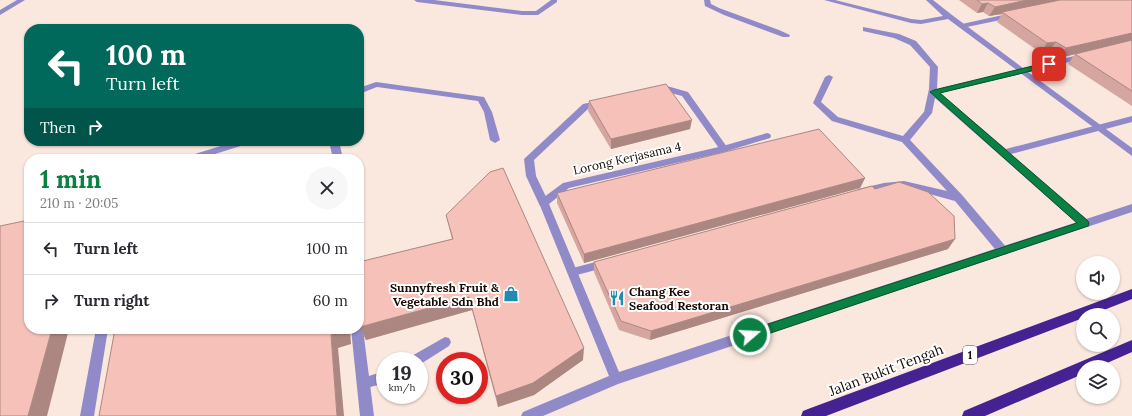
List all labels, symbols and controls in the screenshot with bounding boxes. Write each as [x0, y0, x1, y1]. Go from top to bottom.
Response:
text: 100 m [106, 37, 186, 73]
icon: left [40, 40, 92, 92]
pin [1032, 47, 1066, 81]
icon: arrive [1038, 53, 1060, 75]
text: Turn left [106, 72, 179, 95]
icon: right [84, 116, 106, 138]
text: Then [40, 118, 76, 137]
street label: Lorong Kerjasama 4 [571, 138, 683, 178]
text: 1 min [40, 164, 101, 195]
button: close [306, 167, 348, 209]
text: 210 m · 20:05 [40, 195, 118, 212]
icon: left [40, 238, 62, 260]
text: Turn left [74, 239, 138, 258]
text: 100 m [307, 239, 348, 258]
map controls [1076, 256, 1120, 404]
button: sound [1076, 256, 1120, 300]
place label: Sunnyfresh Fruit & Vegetable Sdn Bhd [390, 280, 500, 309]
place label: Chang Kee Seafood Restoran [629, 284, 729, 313]
shop icon: Sunnyfresh Fruit & Vegetable Sdn Bhd [502, 285, 520, 303]
restaurant icon: Chang Kee Seafood Restoran [608, 289, 626, 307]
icon: right [40, 290, 62, 312]
text: Turn right [74, 291, 150, 310]
text: 60 m [313, 291, 348, 310]
button: search [1076, 308, 1120, 352]
position arrow [729, 314, 771, 356]
street label: Jalan Bukit Tengah [825, 340, 946, 400]
road number: 1 [963, 346, 977, 364]
speed limit sign: 30 [436, 352, 488, 404]
text: 19 [392, 360, 412, 385]
button: layers [1076, 360, 1120, 404]
text: km/h [388, 381, 416, 394]

